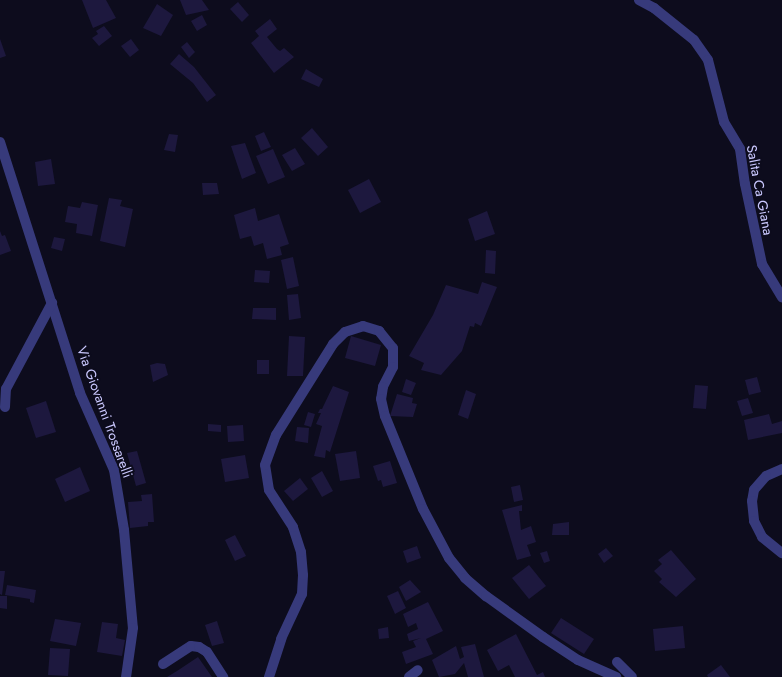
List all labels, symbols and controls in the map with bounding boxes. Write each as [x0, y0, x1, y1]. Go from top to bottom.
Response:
street label: Salita Ca Giana [743, 144, 777, 236]
street label: Via Giovanni Trossarelli [73, 344, 137, 480]

